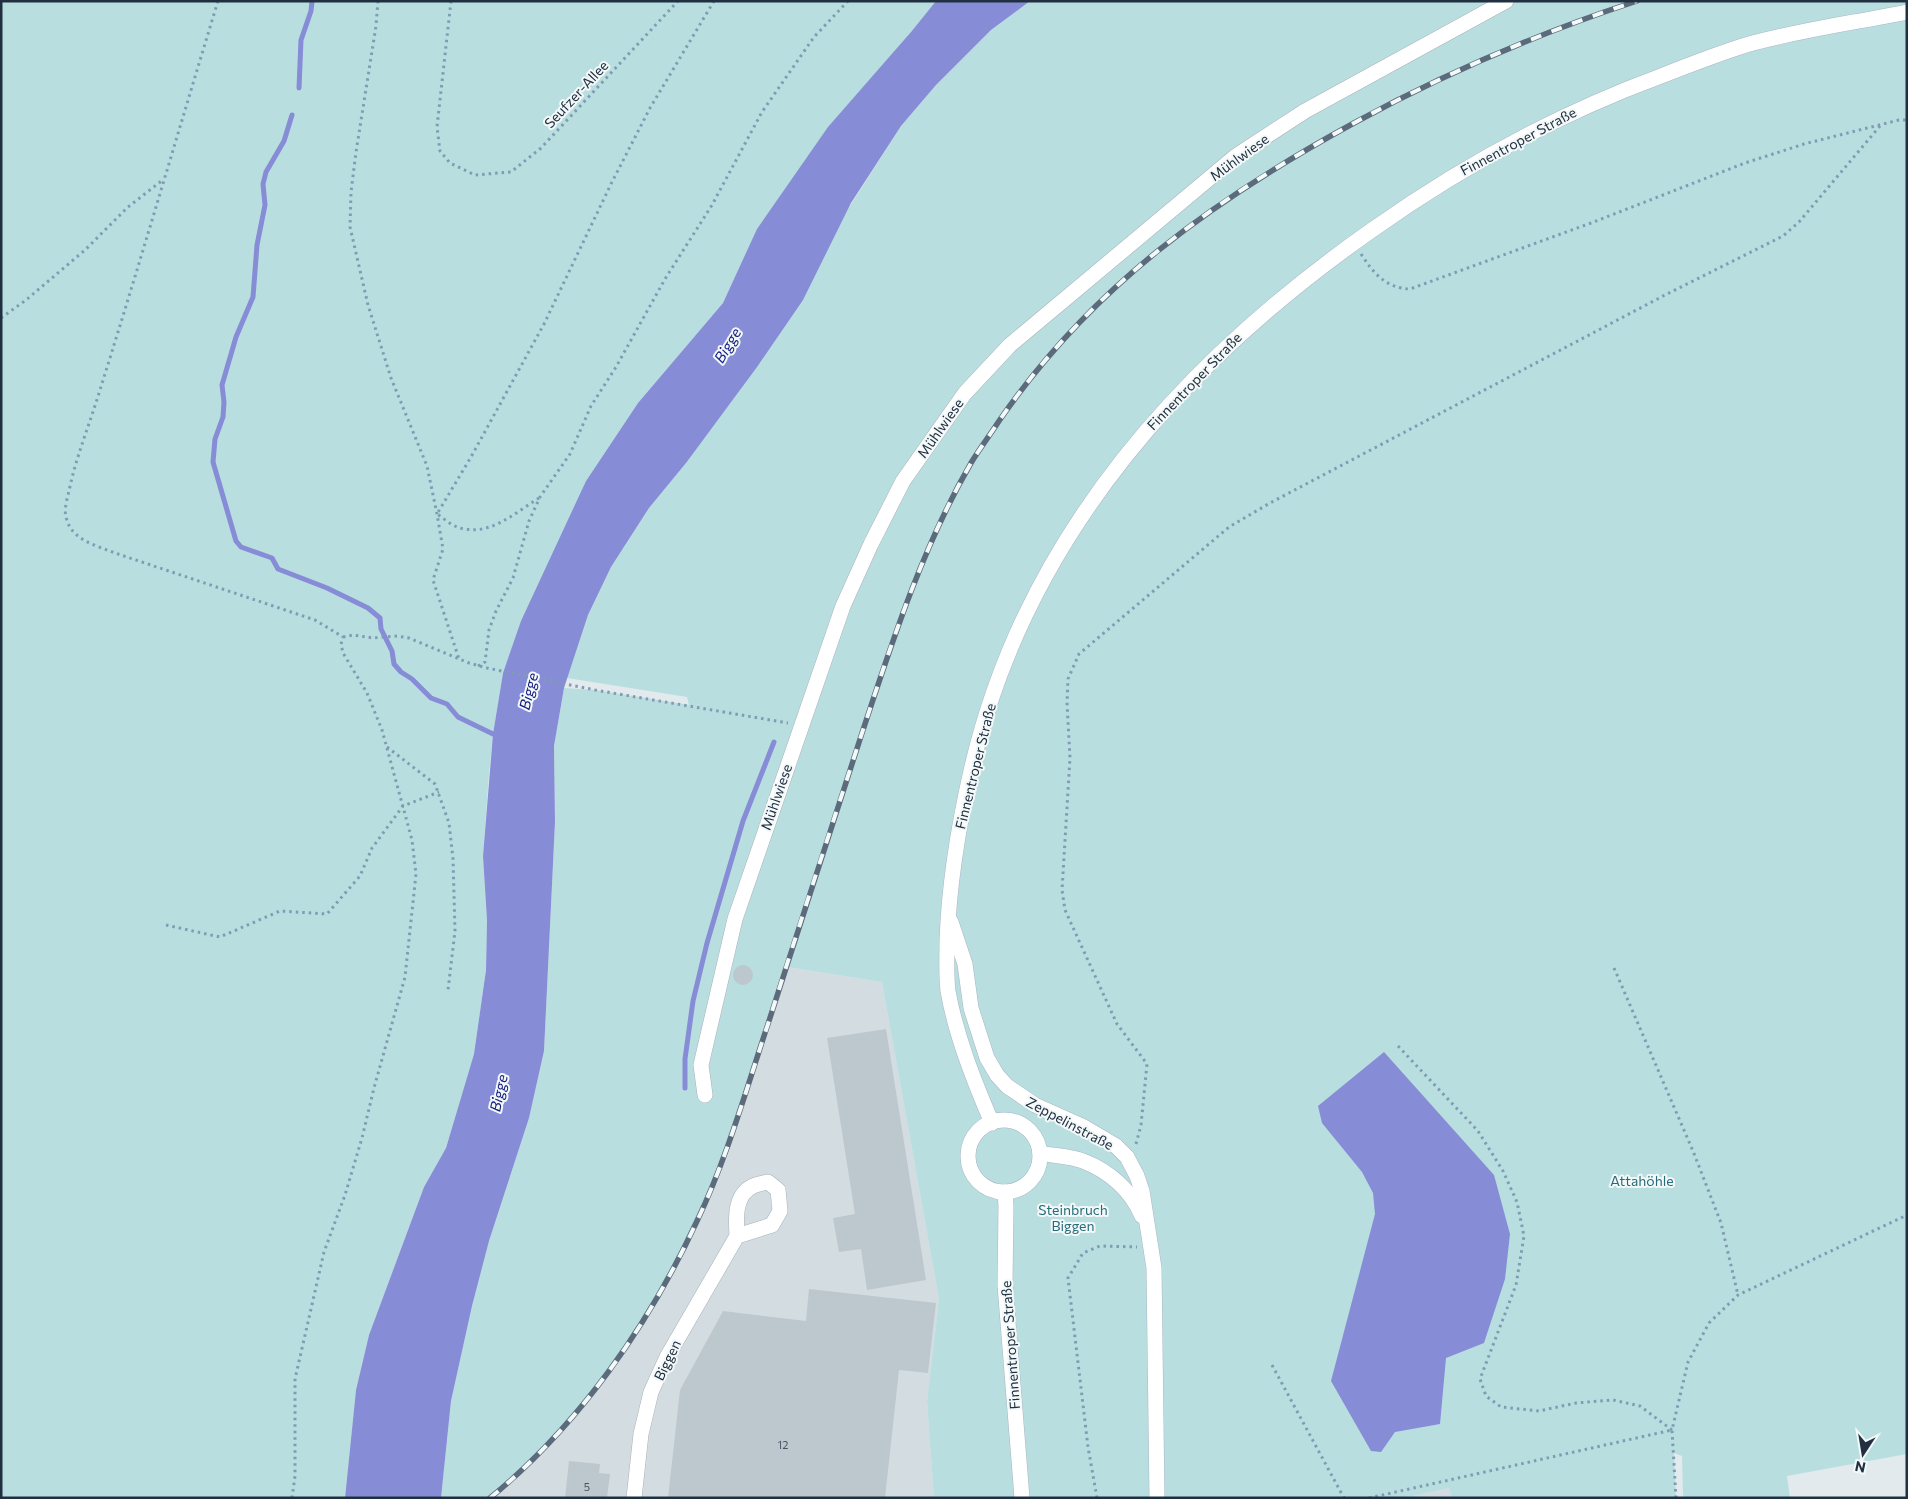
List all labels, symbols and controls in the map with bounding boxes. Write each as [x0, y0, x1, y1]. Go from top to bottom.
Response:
street label: Seufzer-Allee [540, 57, 612, 131]
street label: Finnentroper Straße [1457, 103, 1579, 179]
street label: Mühlwiese [1206, 130, 1272, 184]
water label: Bigge [710, 324, 744, 366]
street label: Finnentroper Straße [1143, 329, 1245, 433]
street label: Mühlwiese [913, 395, 967, 461]
water label: Bigge [515, 671, 541, 711]
street label: Finnentroper Straße [951, 701, 999, 831]
street label: Mühlwiese [757, 762, 795, 832]
water label: Bigge [485, 1073, 511, 1113]
street label: Zeppelinstraße [1023, 1093, 1117, 1153]
park label: Attahöhle [1610, 1172, 1674, 1189]
park label: Steinbruch Biggen [1038, 1201, 1108, 1234]
street label: Finnentroper Straße [997, 1280, 1023, 1410]
street label: Biggen [650, 1337, 684, 1383]
north arrow [1838, 1429, 1888, 1479]
house number: 12 [778, 1438, 788, 1451]
text: N [1853, 1458, 1867, 1477]
house number: 5 [584, 1480, 590, 1493]

